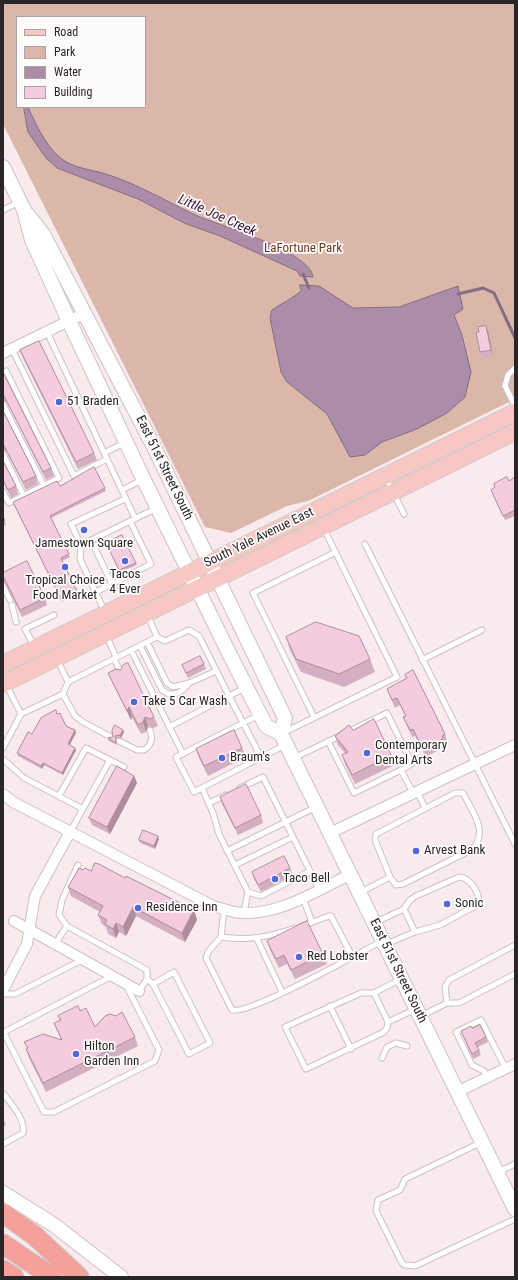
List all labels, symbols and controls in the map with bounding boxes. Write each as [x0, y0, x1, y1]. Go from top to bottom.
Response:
legend [16, 16, 146, 108]
text: Road [54, 25, 78, 39]
text: Park [54, 45, 75, 59]
text: Water [54, 65, 82, 79]
text: Building [54, 85, 92, 99]
water label: Little Joe Creek [175, 191, 259, 241]
park label: LaFortune Park [264, 241, 342, 257]
place label: 51 Braden [67, 394, 119, 410]
marker: 51 Braden [54, 397, 64, 407]
street label: East 51st Street South [132, 413, 196, 523]
street label: South Yale Avenue East [202, 505, 316, 571]
marker: Jamestown Square [79, 525, 89, 535]
place label: Jamestown Square [35, 536, 133, 552]
marker: Tacos 4 Ever [120, 556, 130, 566]
marker: Tropical Choice Food Market [60, 562, 70, 572]
place label: Tacos 4 Ever [109, 567, 141, 598]
place label: Tropical Choice Food Market [25, 573, 105, 604]
place label: Take 5 Car Wash [142, 694, 227, 710]
marker: Take 5 Car Wash [129, 697, 139, 707]
place label: Contemporary Dental Arts [375, 738, 447, 769]
marker: Contemporary Dental Arts [362, 748, 372, 758]
place label: Braum's [230, 750, 270, 766]
marker: Braum's [217, 753, 227, 763]
place label: Arvest Bank [424, 843, 485, 859]
marker: Arvest Bank [411, 846, 421, 856]
place label: Taco Bell [283, 871, 330, 887]
marker: Taco Bell [270, 874, 280, 884]
place label: Sonic [455, 896, 484, 912]
marker: Sonic [442, 899, 452, 909]
place label: Residence Inn [146, 900, 218, 916]
marker: Residence Inn [133, 903, 143, 913]
street label: East 51st Street South [366, 916, 430, 1026]
place label: Red Lobster [307, 949, 368, 965]
marker: Red Lobster [294, 952, 304, 962]
place label: Hilton Garden Inn [84, 1039, 139, 1070]
marker: Hilton Garden Inn [71, 1049, 81, 1059]

